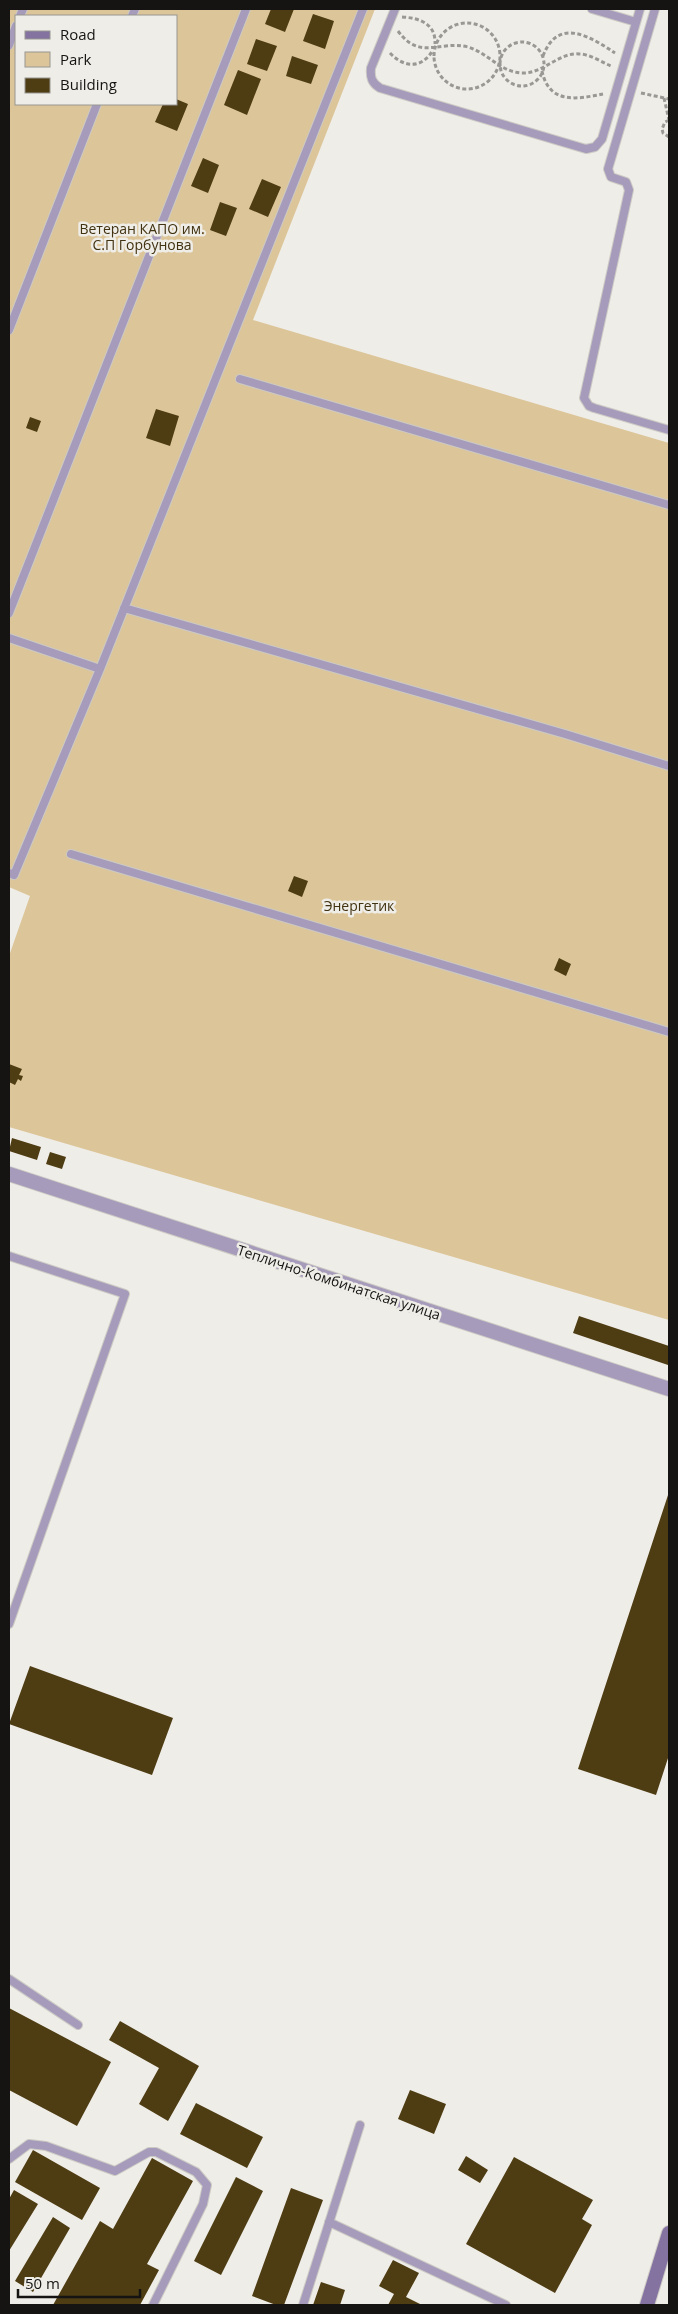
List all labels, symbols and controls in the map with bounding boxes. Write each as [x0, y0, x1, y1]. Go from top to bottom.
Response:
legend [15, 15, 178, 105]
text: Road [60, 24, 96, 44]
text: Park [60, 49, 91, 69]
text: Building [60, 74, 117, 94]
park label: Ветеран КАПО им. С.П Горбунова [79, 219, 205, 254]
park label: Энергетик [324, 896, 395, 915]
street label: Теплично-Комбинатская улица [235, 1240, 443, 1324]
scale bar [18, 2266, 140, 2298]
text: 50 m [25, 2273, 60, 2293]

